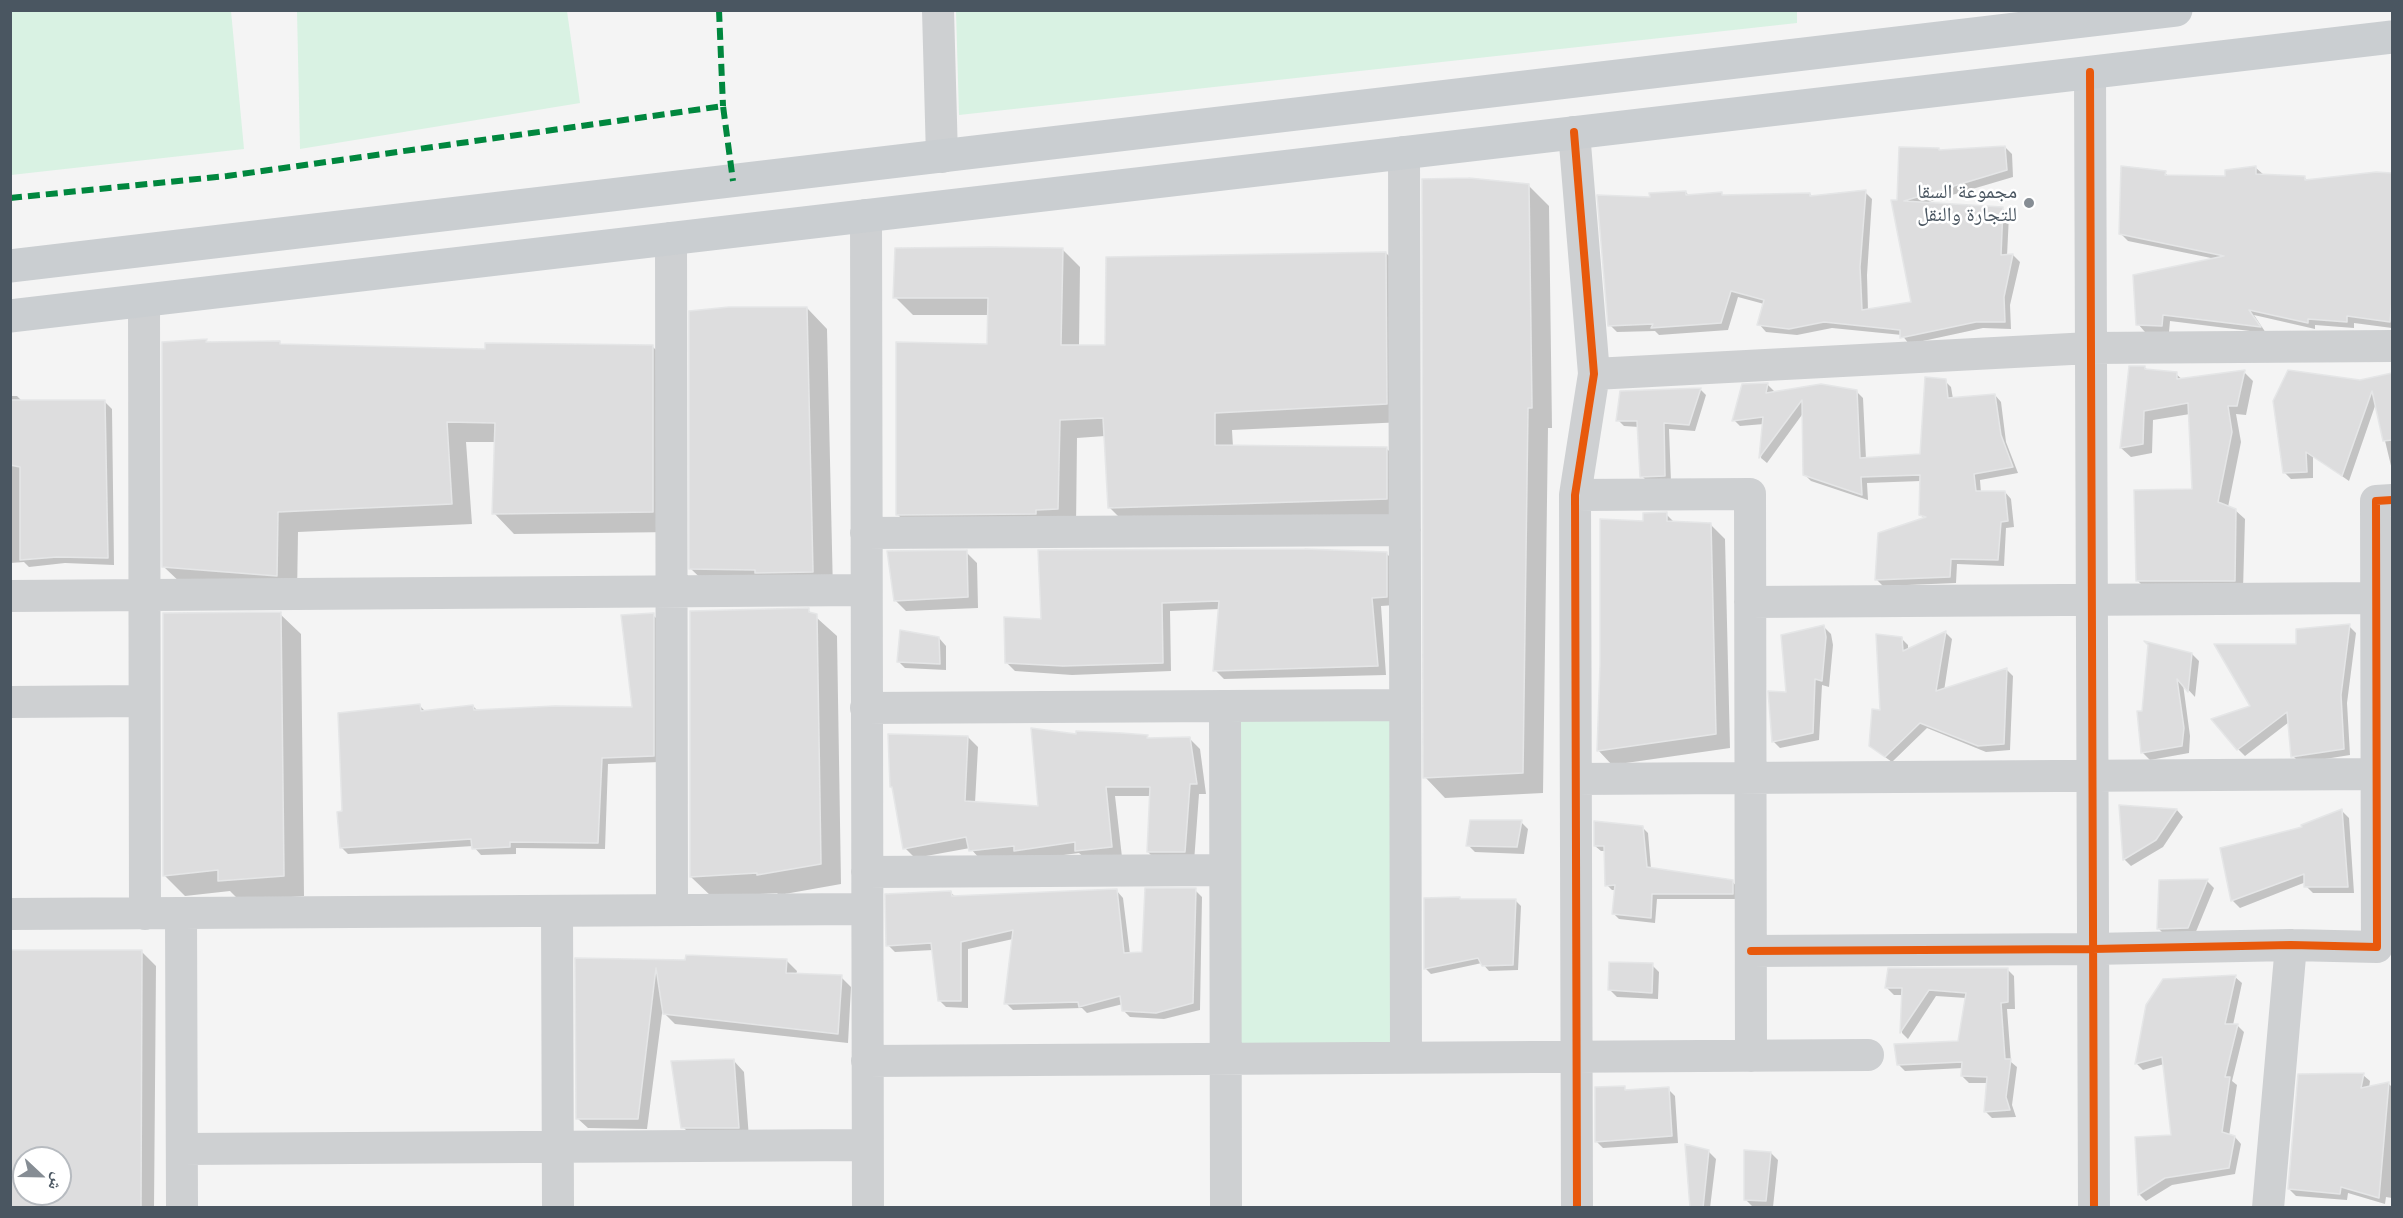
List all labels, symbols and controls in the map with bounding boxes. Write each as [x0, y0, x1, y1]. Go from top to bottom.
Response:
place label: مجموعة السقا للتجارة والنقل [1917, 180, 2017, 227]
marker: مجموعة السقا للتجارة والنقل [2022, 196, 2036, 210]
north arrow [12, 1146, 72, 1206]
text: ش [44, 1170, 69, 1194]

